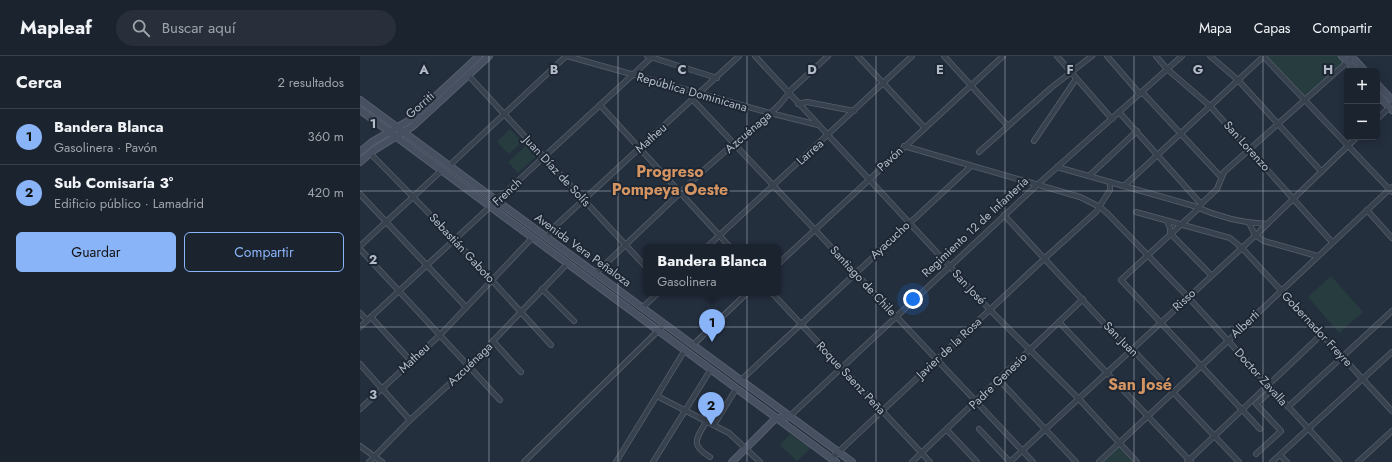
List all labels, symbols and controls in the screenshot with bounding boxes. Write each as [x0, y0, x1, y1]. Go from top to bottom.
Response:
search box [116, 10, 396, 46]
text: Mapleaf [20, 14, 92, 41]
icon: search [130, 17, 152, 39]
text: Buscar aquí [162, 17, 236, 39]
text: Mapa [1199, 18, 1232, 38]
text: Capas [1254, 18, 1291, 38]
text: Compartir [1313, 18, 1372, 38]
text: A [418, 60, 429, 79]
text: B [550, 60, 559, 79]
text: C [677, 60, 687, 79]
text: D [807, 60, 817, 79]
text: E [936, 60, 944, 79]
text: F [1066, 60, 1074, 79]
text: G [1193, 60, 1204, 79]
text: H [1323, 60, 1333, 79]
street label: República Dominicana [635, 68, 750, 116]
map controls [1344, 68, 1380, 140]
button: + [1344, 68, 1380, 104]
text: Cerca [16, 70, 62, 94]
text: 2 resultados [278, 73, 344, 92]
street label: Gorriti [402, 87, 438, 123]
button: − [1344, 104, 1380, 140]
street label: Azcuénaga [721, 106, 775, 157]
text: 1 [370, 114, 376, 133]
text: Bandera Blanca [54, 116, 164, 138]
street label: San Lorenzo [1219, 117, 1275, 176]
street label: Matheu [631, 119, 671, 157]
text: 1 [26, 127, 32, 146]
text: 360 m [308, 127, 344, 146]
street label: Juan Díaz de Solís [518, 130, 595, 211]
street label: Larrea [792, 135, 828, 169]
text: Gasolinera · Pavón [54, 138, 157, 157]
street label: Pavón [873, 142, 907, 176]
district label: Progreso Pompeya Oeste [612, 160, 728, 201]
text: Sub Comisaría 3° [54, 172, 173, 194]
street label: Regimiento 12 de Infantería [918, 172, 1033, 281]
street label: French [488, 174, 526, 210]
text: 2 [25, 183, 33, 202]
text: 420 m [307, 183, 344, 202]
text: Edificio público · Lamadrid [54, 194, 204, 213]
street label: Sebastián Gaboto [425, 209, 500, 287]
street label: Avenida Vera Peñaloza [531, 209, 635, 291]
street label: Ayacucho [866, 216, 914, 263]
button: Guardar [16, 232, 176, 272]
button: Compartir [184, 232, 344, 272]
street label: Santiago de Chile [826, 242, 900, 320]
popup [643, 244, 781, 296]
text: 2 [369, 250, 377, 269]
text: Bandera Blanca [657, 250, 767, 272]
street label: San José [948, 265, 990, 309]
text: Gasolinera [657, 272, 717, 291]
street label: Risso [1168, 284, 1200, 315]
street label: Gobernador Freyre [1277, 287, 1357, 371]
your location [903, 289, 923, 309]
street label: Alberti [1226, 306, 1264, 342]
pin: 1 [699, 309, 725, 342]
street label: Javier de la Rosa [911, 313, 986, 384]
street label: San Juan [1099, 317, 1143, 361]
street label: Roque Saenz Peña [812, 337, 890, 419]
street label: Azcuénaga [443, 338, 497, 390]
street label: Matheu [394, 339, 434, 377]
street label: Doctor Zavalla [1230, 344, 1292, 410]
street label: Padre Genesio [965, 348, 1032, 414]
district label: San José [1108, 373, 1172, 396]
text: 3 [369, 385, 377, 404]
pin: 2 [698, 392, 724, 425]

